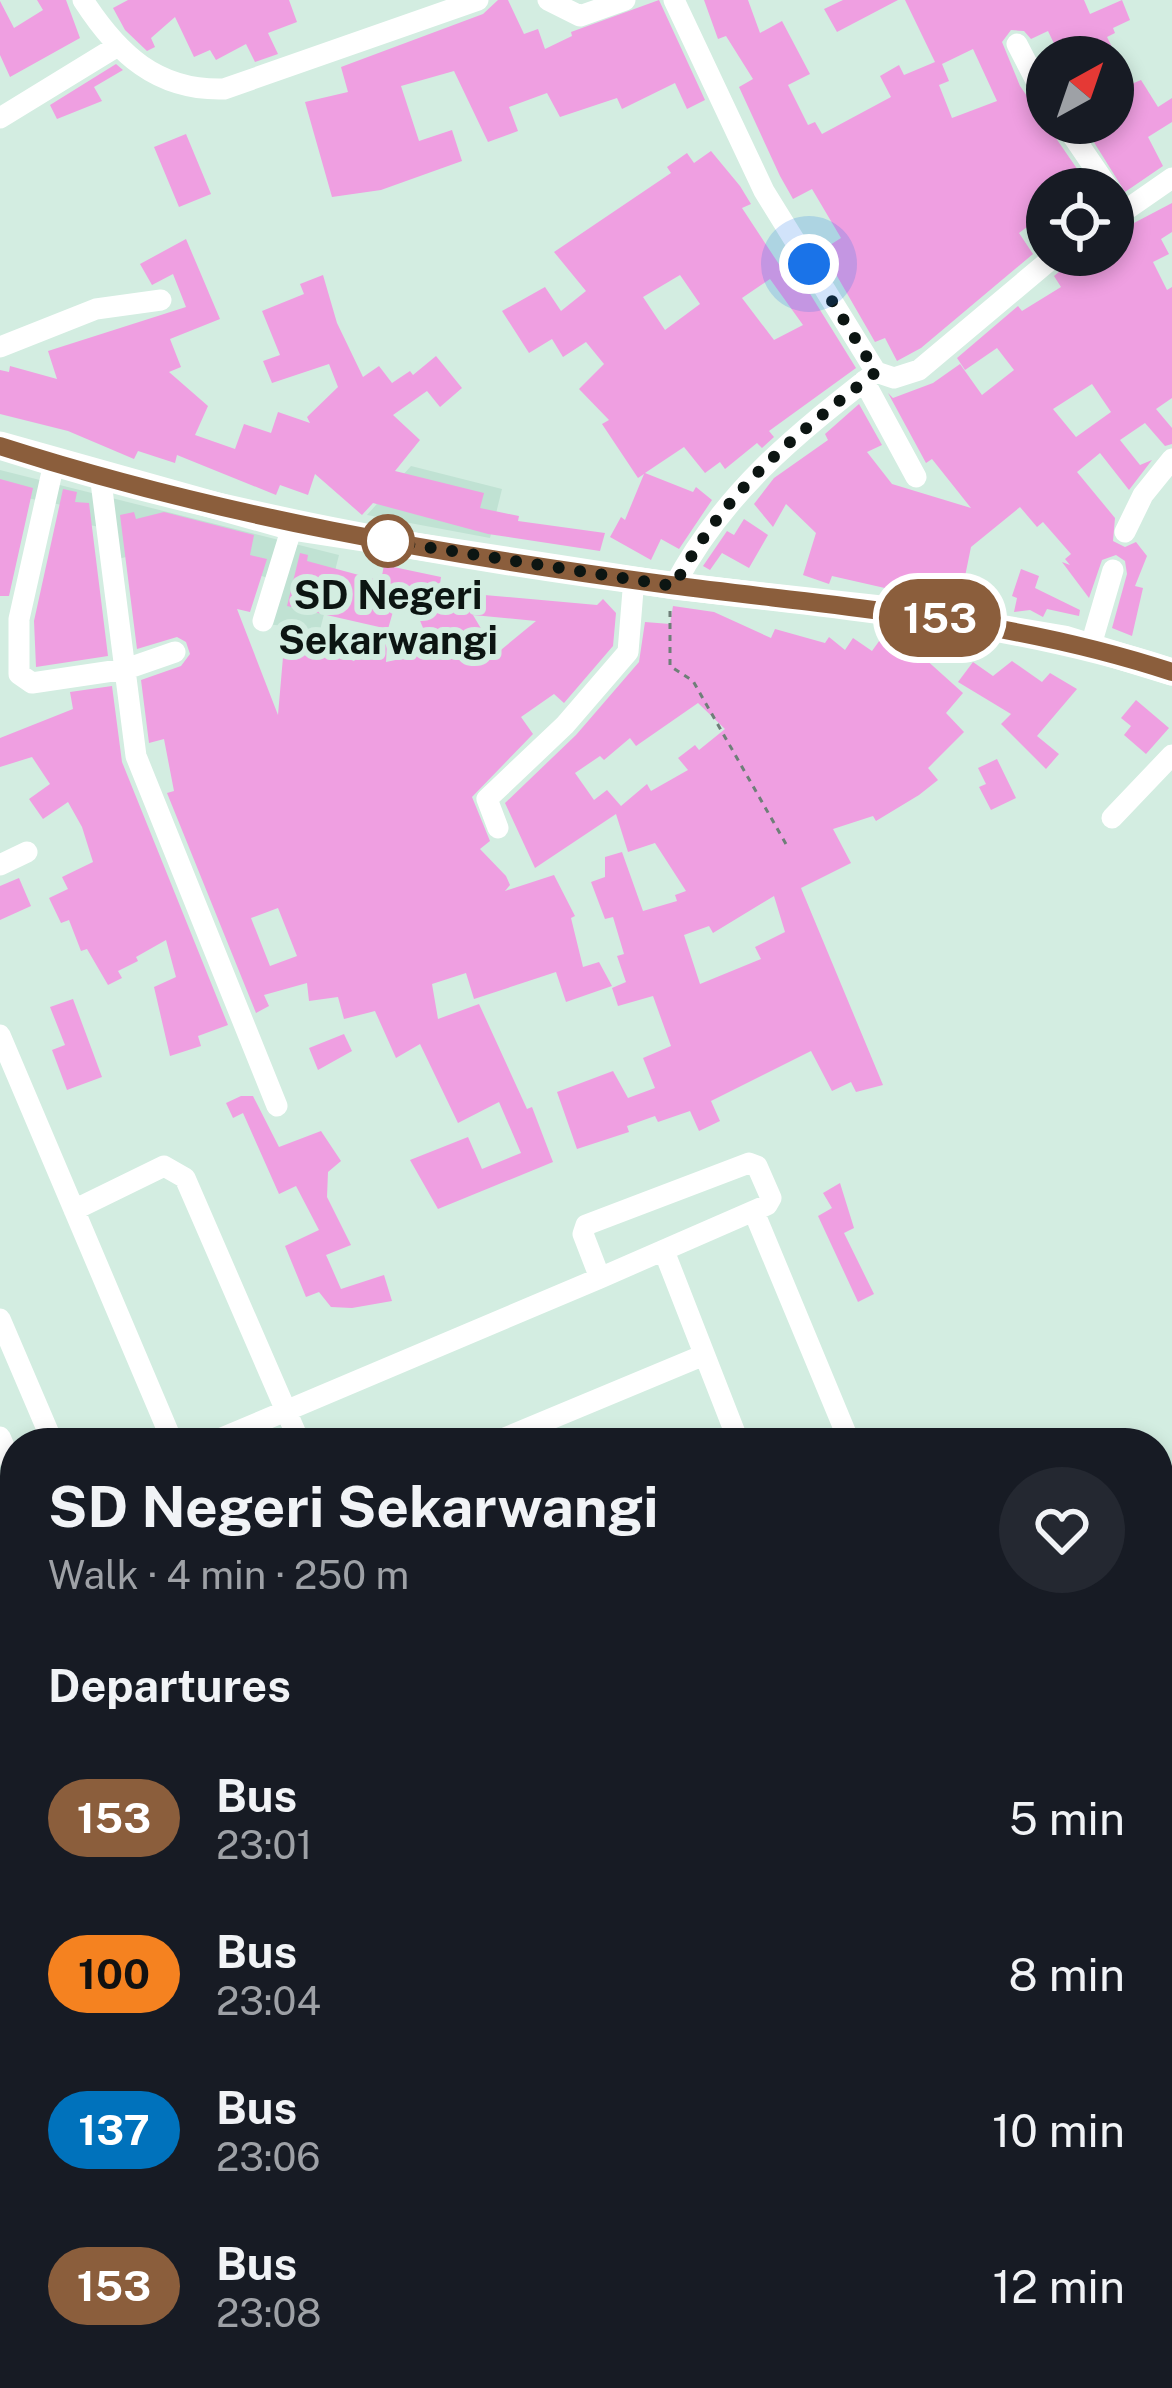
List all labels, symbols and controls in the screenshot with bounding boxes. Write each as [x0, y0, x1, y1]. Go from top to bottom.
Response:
north arrow [1026, 36, 1134, 144]
map controls [1026, 36, 1134, 276]
button: locate [1026, 168, 1134, 276]
your location [779, 234, 839, 294]
marker: SD Negeri Sekarwangi [363, 516, 413, 566]
place label: SD Negeri Sekarwangi [278, 572, 498, 663]
line badge: 153 [871, 579, 1009, 657]
text: 153 [903, 593, 977, 642]
button: heart [999, 1467, 1125, 1593]
text: SD Negeri Sekarwangi [48, 1473, 659, 1540]
text: Walk · 4 min · 250 m [48, 1552, 409, 1598]
text: Departures [48, 1659, 291, 1712]
text: Bus [216, 1769, 297, 1822]
text: 5 min [1009, 1792, 1125, 1845]
text: 153 [77, 1793, 151, 1842]
text: 23:01 [216, 1822, 312, 1868]
text: Bus [216, 1925, 297, 1978]
text: 8 min [1009, 1948, 1125, 2001]
text: 100 [78, 1949, 150, 1998]
text: 23:04 [216, 1978, 321, 2024]
text: Bus [216, 2081, 297, 2134]
text: 10 min [992, 2104, 1125, 2157]
text: 137 [78, 2105, 150, 2154]
text: 23:06 [216, 2134, 321, 2180]
text: Bus [216, 2237, 297, 2290]
text: 12 min [993, 2260, 1125, 2313]
text: 153 [77, 2261, 151, 2310]
text: 23:08 [216, 2290, 321, 2336]

